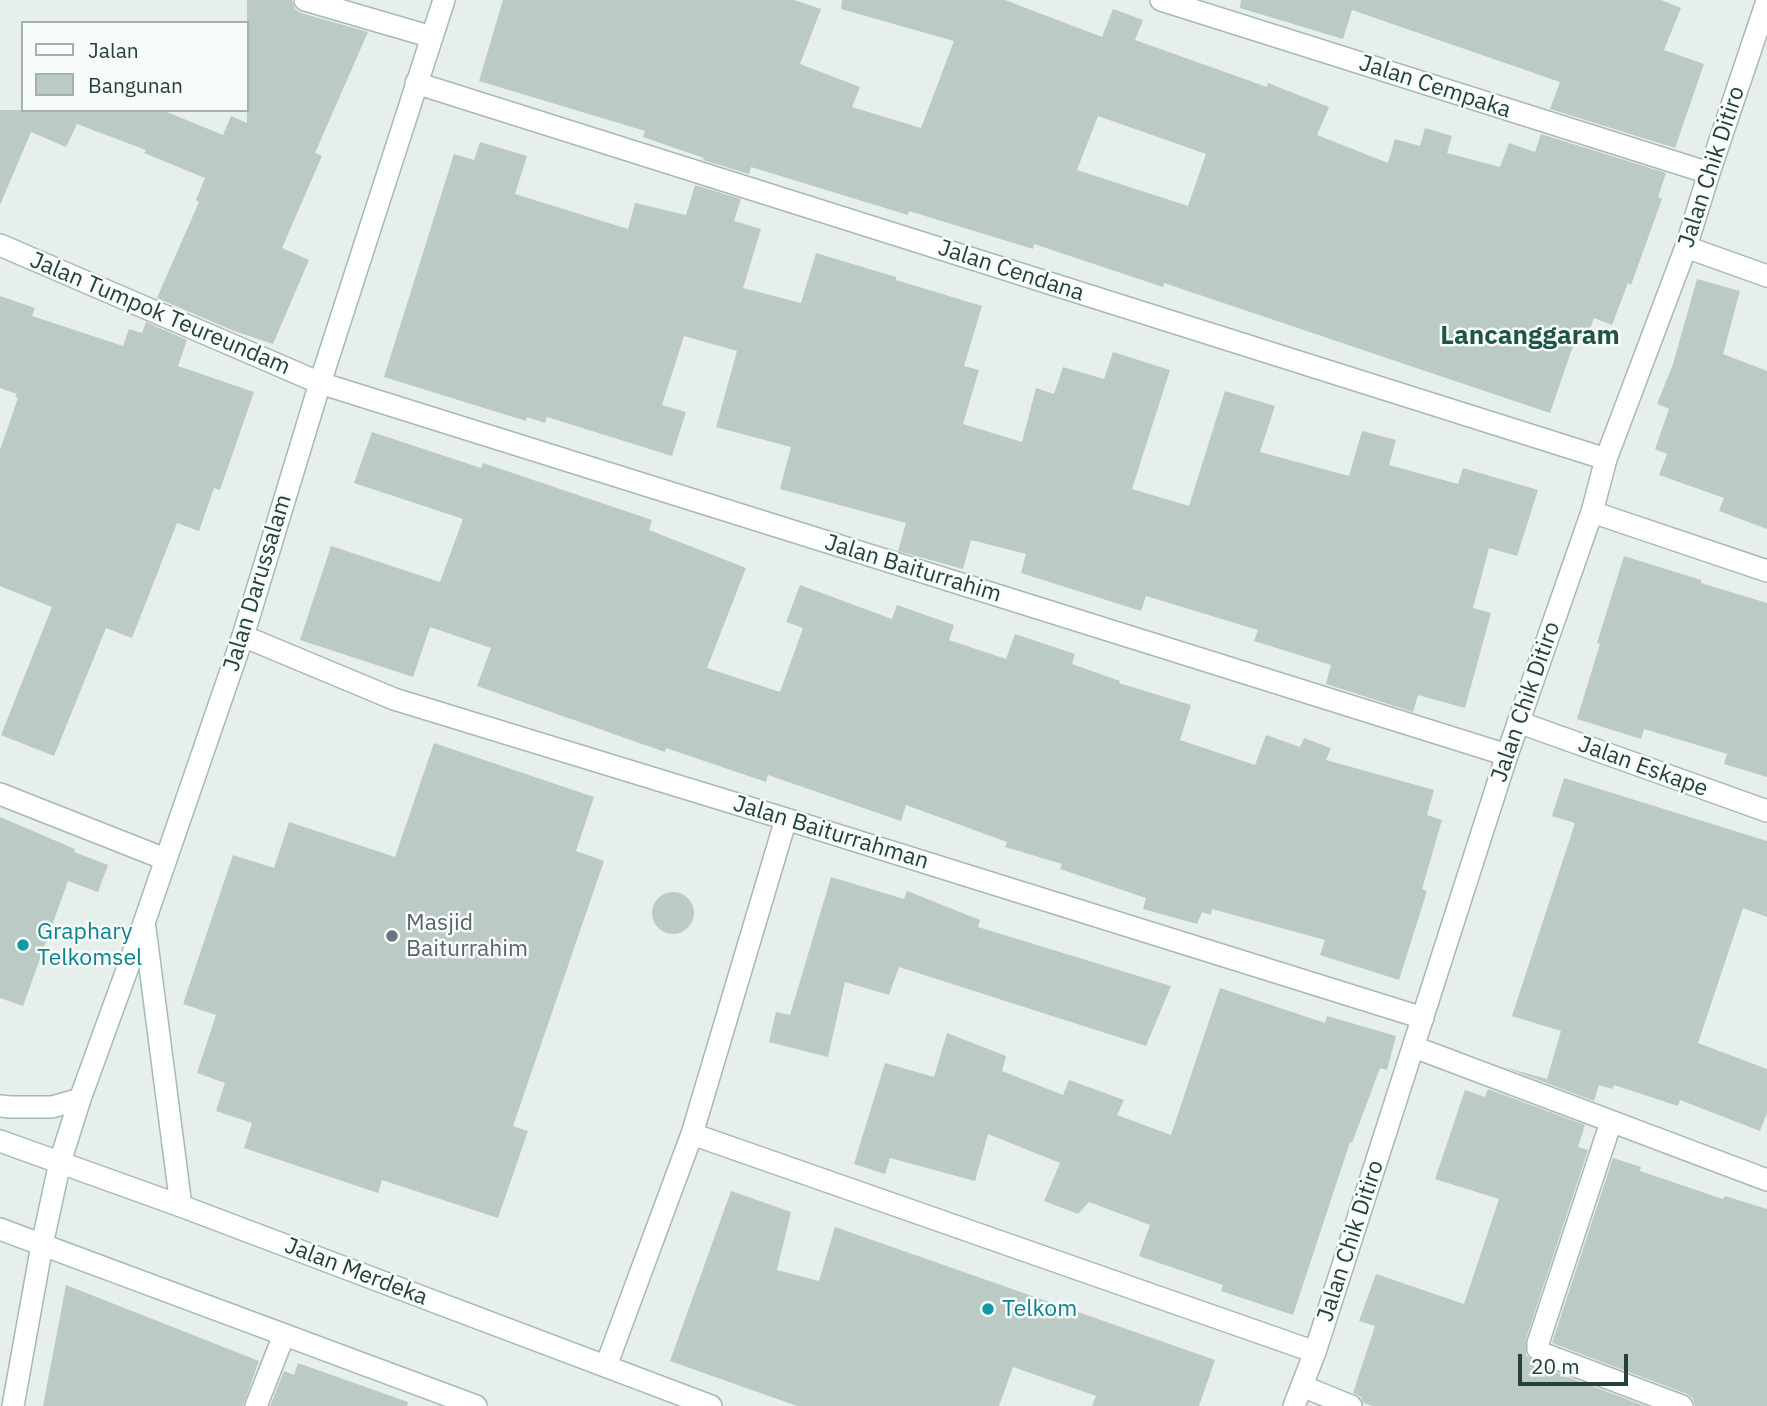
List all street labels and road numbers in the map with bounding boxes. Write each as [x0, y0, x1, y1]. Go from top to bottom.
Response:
street label: Jalan Cempaka [1356, 49, 1514, 125]
street label: Jalan Chik Ditiro [1673, 83, 1751, 251]
street label: Jalan Cendana [934, 234, 1088, 308]
street label: Jalan Tumpok Teureundam [26, 247, 294, 381]
street label: Jalan Darussalam [218, 491, 298, 675]
street label: Jalan Baiturrahim [821, 529, 1005, 609]
street label: Jalan Chik Ditiro [1486, 618, 1566, 786]
street label: Jalan Eskape [1574, 731, 1712, 803]
street label: Jalan Baiturrahman [730, 790, 932, 876]
street label: Jalan Chik Ditiro [1312, 1157, 1390, 1325]
street label: Jalan Merdeka [281, 1232, 431, 1312]

